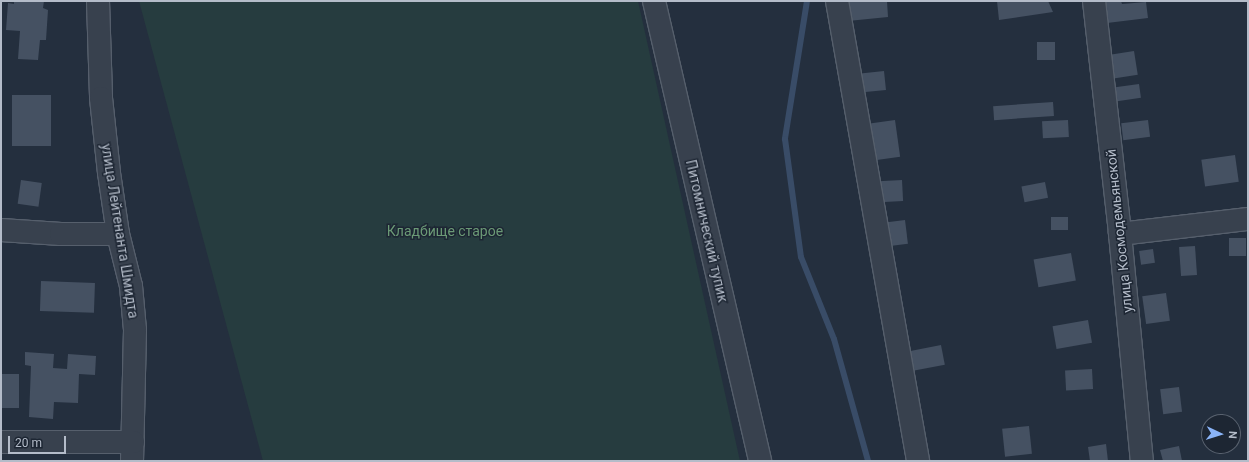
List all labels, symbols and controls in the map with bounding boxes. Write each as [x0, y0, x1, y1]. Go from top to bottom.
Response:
street label: улица Лейтенанта Шмидта [98, 142, 142, 320]
street label: улица Космодемьянской [1102, 148, 1136, 314]
street label: Питомнический тупик [682, 158, 732, 304]
park label: Кладбище старое [387, 223, 503, 239]
north arrow [1201, 414, 1241, 454]
scale bar [10, 428, 68, 454]
text: N [1226, 430, 1239, 439]
text: 20 m [15, 436, 42, 450]

